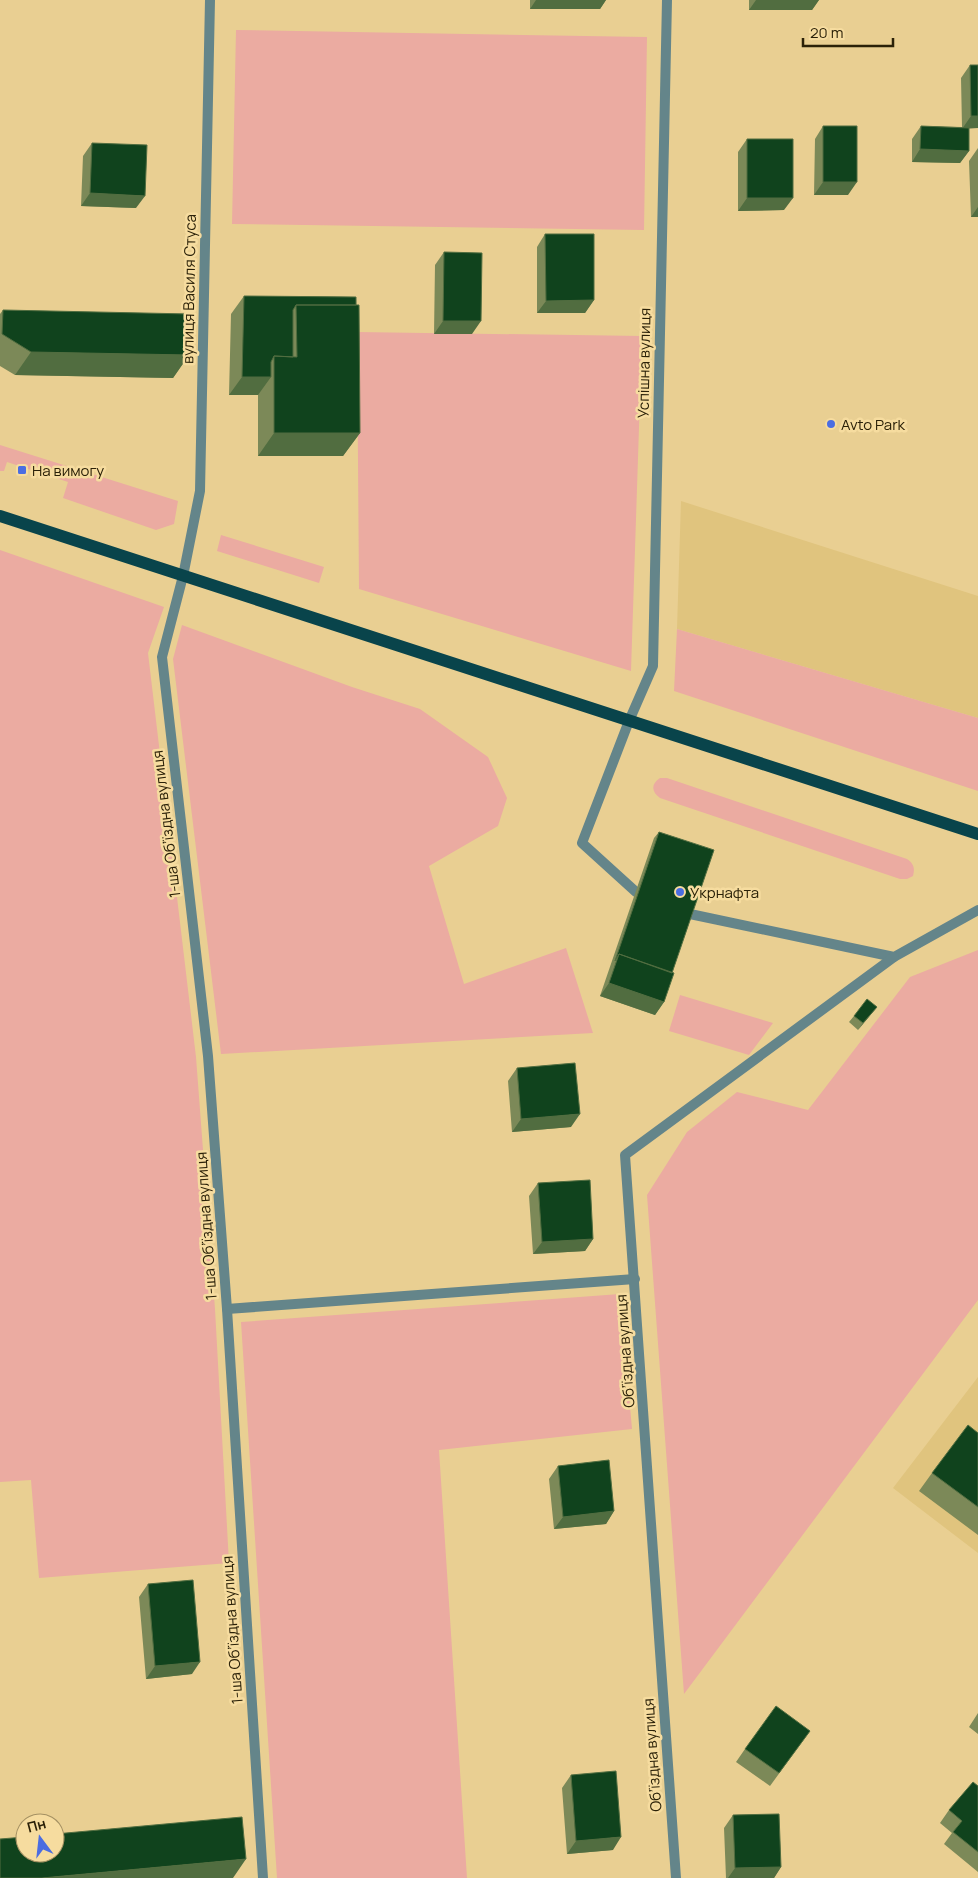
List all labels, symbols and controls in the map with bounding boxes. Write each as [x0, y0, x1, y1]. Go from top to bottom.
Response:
scale bar [803, 15, 893, 47]
text: 20 m [810, 22, 843, 43]
street label: вулиця Василя Стуса [177, 214, 201, 364]
street label: Успішна вулиця [633, 308, 655, 418]
place label: Avto Park [841, 414, 906, 435]
marker: Avto Park [825, 418, 837, 430]
place label: На вимогу [32, 460, 104, 481]
marker: На вимогу [16, 464, 28, 476]
street label: 1-ша Обʼїздна вулиця [147, 749, 185, 899]
place label: Укрнафта [690, 882, 759, 903]
marker: Укрнафта [674, 886, 686, 898]
street label: 1-ша Обʼїздна вулиця [190, 1151, 222, 1301]
street label: Обʼїздна вулиця [611, 1294, 639, 1408]
street label: 1-ша Обʼїздна вулиця [216, 1555, 248, 1705]
street label: Обʼїздна вулиця [638, 1698, 666, 1812]
north arrow [15, 1813, 65, 1863]
text: Пн [25, 1813, 48, 1837]

